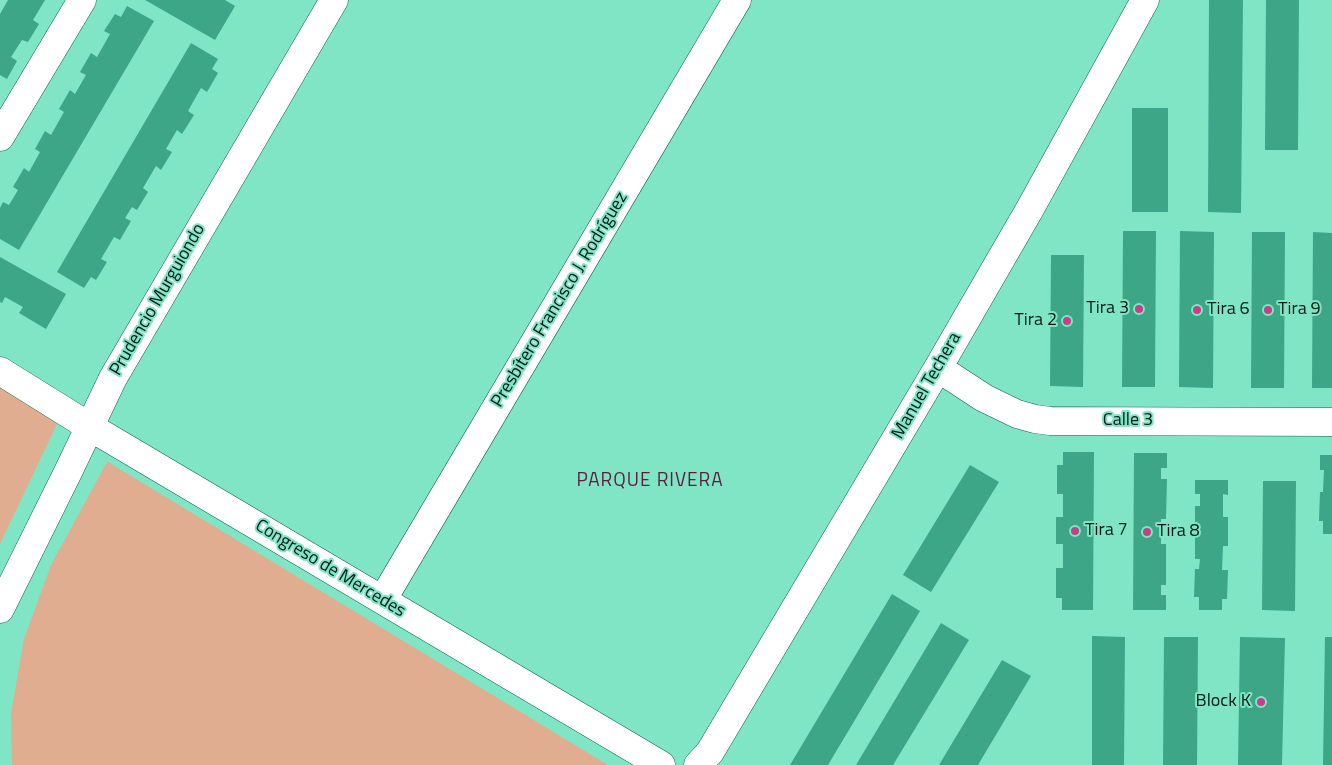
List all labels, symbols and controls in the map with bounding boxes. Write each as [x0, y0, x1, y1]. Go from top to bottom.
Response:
street label: Presbítero Francisco J. Rodríguez [487, 189, 633, 411]
street label: Prudencio Murguiondo [106, 220, 210, 380]
place label: Tira 3 [1086, 298, 1129, 320]
place label: Tira 6 [1207, 299, 1250, 321]
place label: Tira 9 [1278, 299, 1321, 321]
marker: Tira 3 [1133, 303, 1145, 315]
marker: Tira 6 [1191, 304, 1203, 316]
marker: Tira 9 [1262, 304, 1274, 316]
place label: Tira 2 [1014, 310, 1057, 332]
marker: Tira 2 [1061, 315, 1073, 327]
street label: Manuel Techera [888, 329, 966, 443]
street label: Calle 3 [1103, 410, 1153, 432]
district label: PARQUE RIVERA [575, 470, 725, 492]
street label: Congreso de Mercedes [251, 516, 409, 622]
place label: Tira 7 [1085, 520, 1128, 542]
place label: Tira 8 [1157, 521, 1200, 543]
marker: Tira 7 [1069, 525, 1081, 537]
marker: Tira 8 [1141, 526, 1153, 538]
place label: Block K [1196, 691, 1251, 713]
marker: Block K [1255, 696, 1267, 708]

